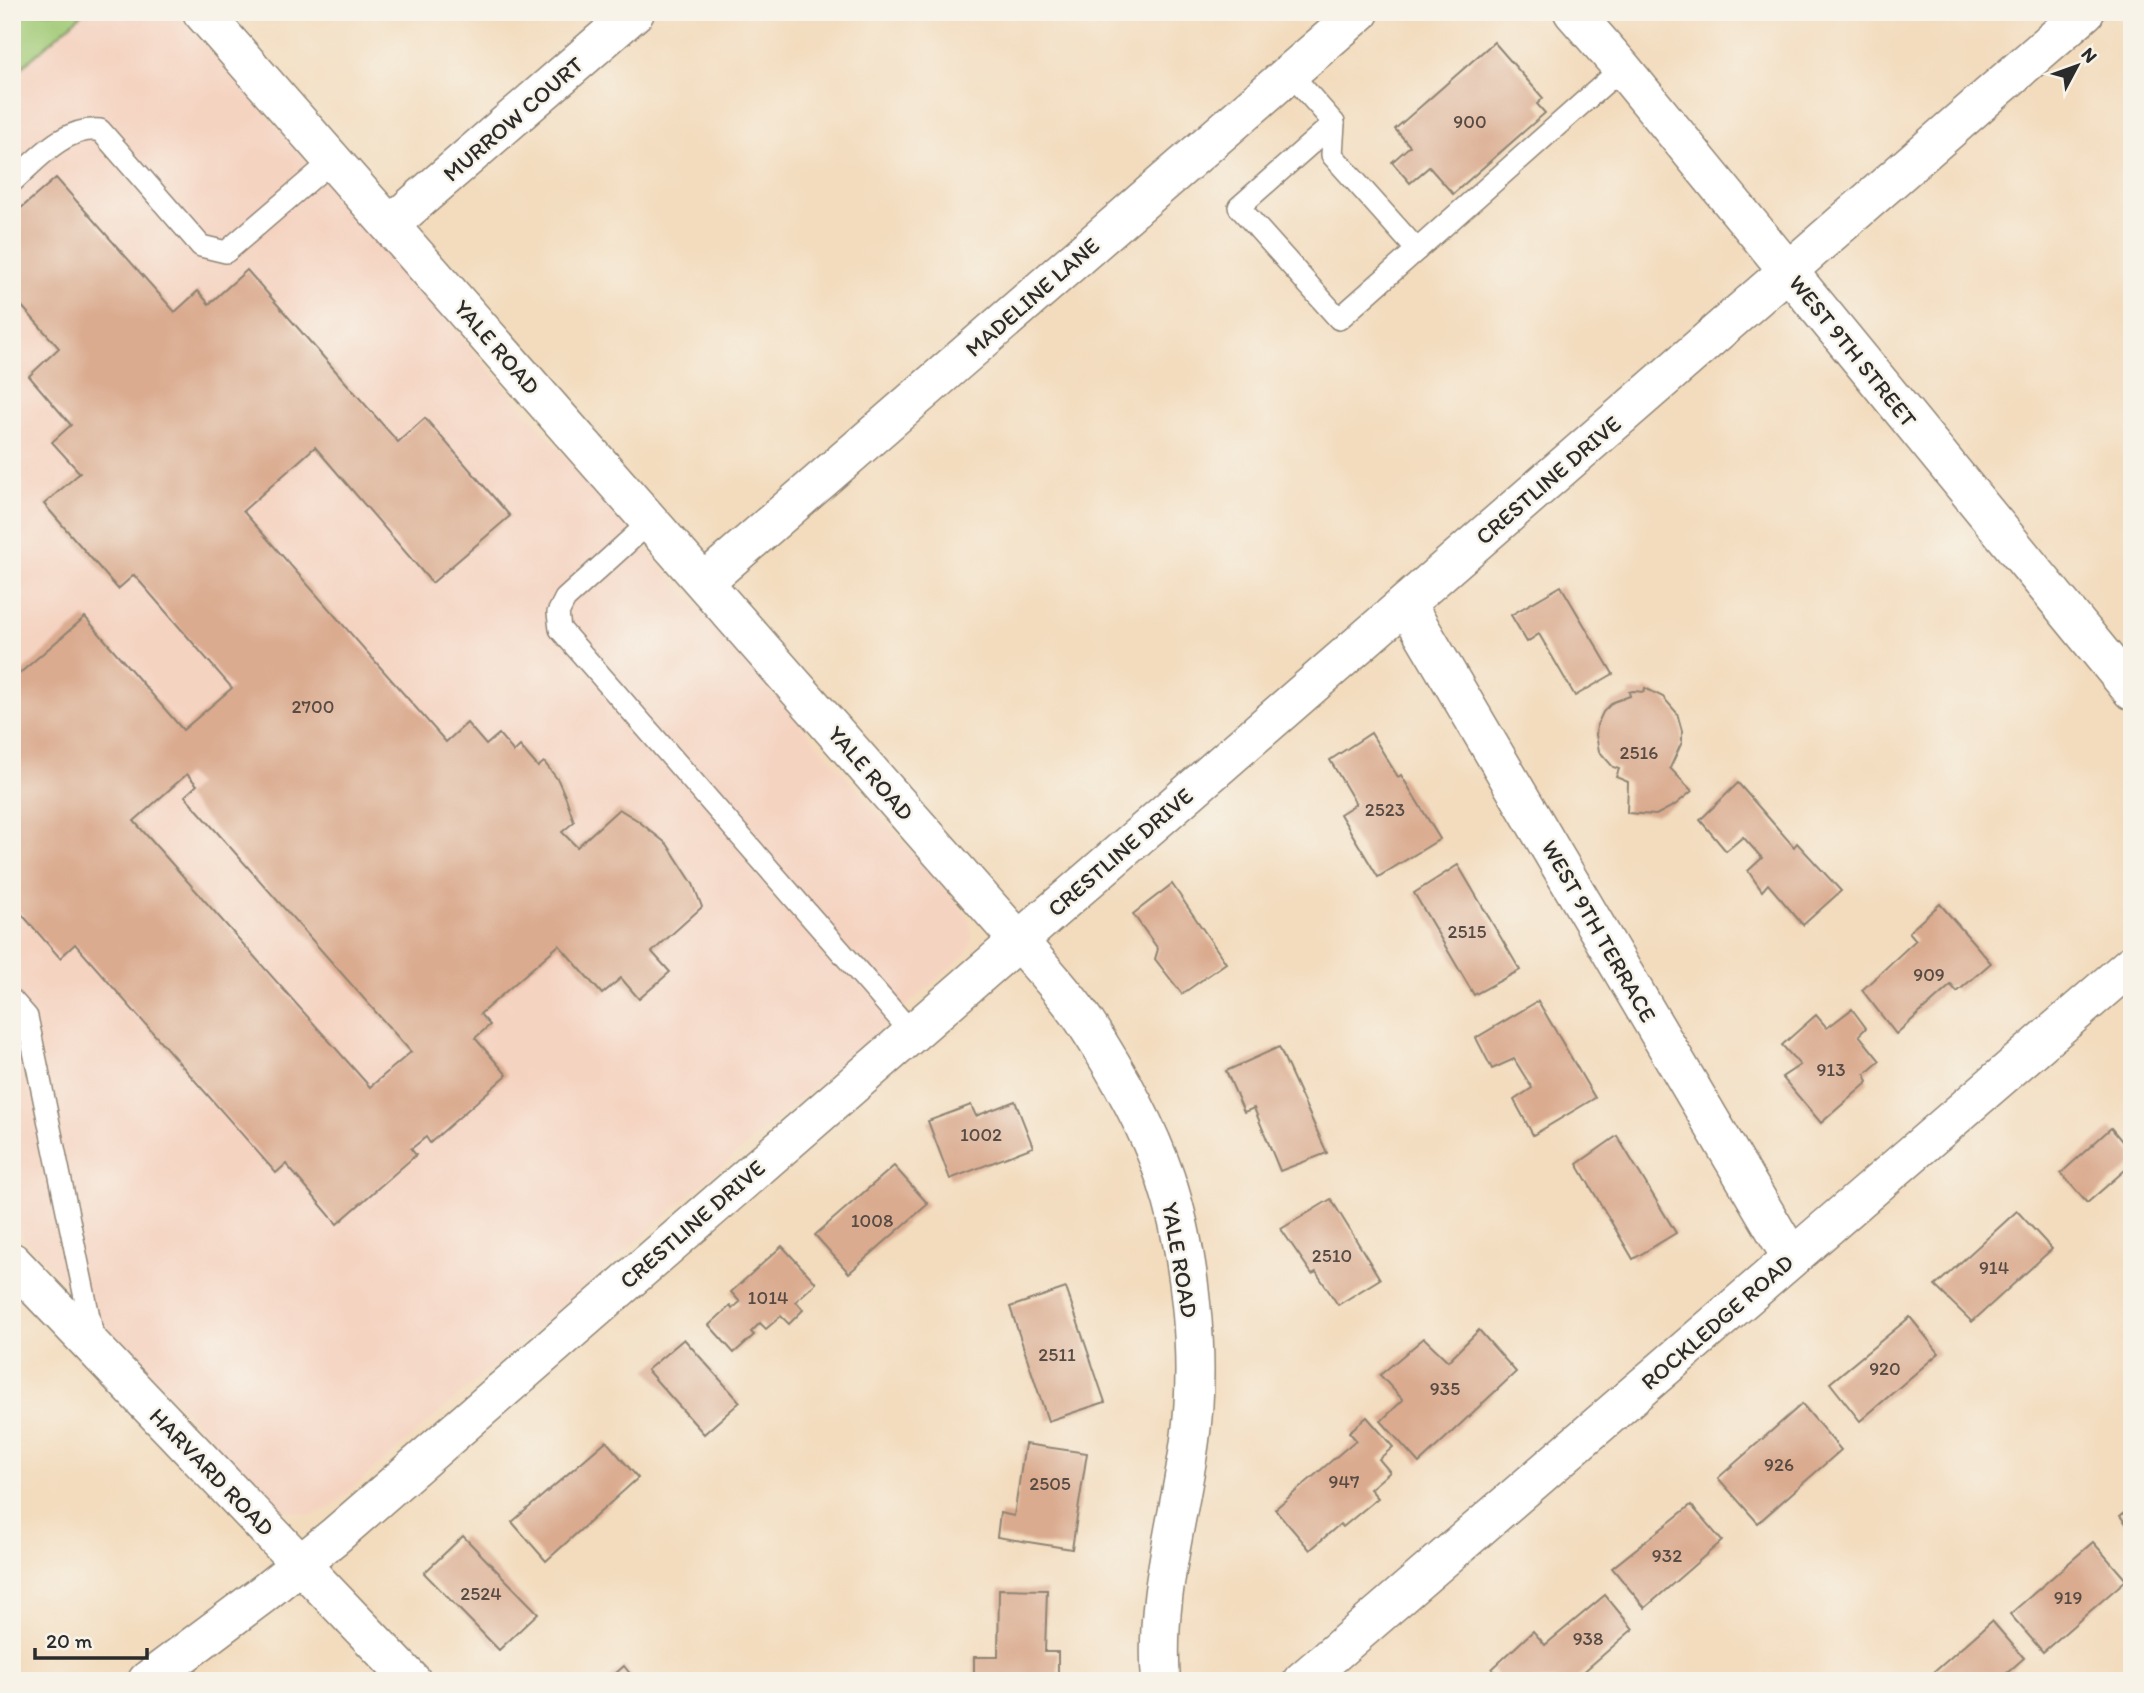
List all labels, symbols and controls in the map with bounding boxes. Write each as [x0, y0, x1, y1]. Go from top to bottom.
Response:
north arrow [2042, 32, 2112, 102]
text: N [2077, 43, 2102, 68]
street label: MURROW COURT [437, 50, 589, 188]
house number: 900 [1453, 110, 1487, 133]
street label: MADELINE LANE [959, 231, 1105, 363]
street label: WEST 9TH STREET [1783, 269, 1923, 433]
street label: YALE ROAD [448, 294, 546, 400]
street label: CRESTLINE DRIVE [1470, 409, 1626, 551]
house number: 2700 [292, 695, 334, 718]
street label: YALE ROAD [822, 720, 920, 826]
house number: 2516 [1620, 741, 1658, 764]
street label: CRESTLINE DRIVE [1042, 781, 1198, 923]
house number: 2523 [1365, 798, 1405, 821]
street label: WEST 9TH TERRACE [1536, 835, 1663, 1027]
house number: 2515 [1448, 920, 1486, 943]
house number: 909 [1913, 963, 1945, 986]
house number: 913 [1816, 1058, 1846, 1081]
house number: 1002 [960, 1123, 1002, 1146]
street label: CRESTLINE DRIVE [614, 1153, 770, 1295]
street label: YALE ROAD [1156, 1200, 1204, 1320]
house number: 1008 [851, 1209, 893, 1232]
house number: 2510 [1312, 1244, 1352, 1267]
street label: ROCKLEDGE ROAD [1635, 1248, 1799, 1396]
house number: 914 [1979, 1256, 2009, 1279]
house number: 1014 [748, 1286, 788, 1309]
house number: 2511 [1038, 1343, 1076, 1366]
house number: 920 [1869, 1357, 1901, 1380]
house number: 935 [1430, 1377, 1460, 1400]
street label: HARVARD ROAD [144, 1402, 280, 1542]
house number: 926 [1764, 1453, 1794, 1476]
house number: 947 [1329, 1470, 1359, 1493]
house number: 2505 [1029, 1472, 1071, 1495]
house number: 932 [1652, 1544, 1682, 1567]
house number: 2524 [460, 1582, 502, 1605]
house number: 919 [2054, 1586, 2082, 1609]
scale bar [35, 1616, 147, 1660]
house number: 938 [1573, 1627, 1603, 1650]
text: 20 m [46, 1628, 93, 1653]

